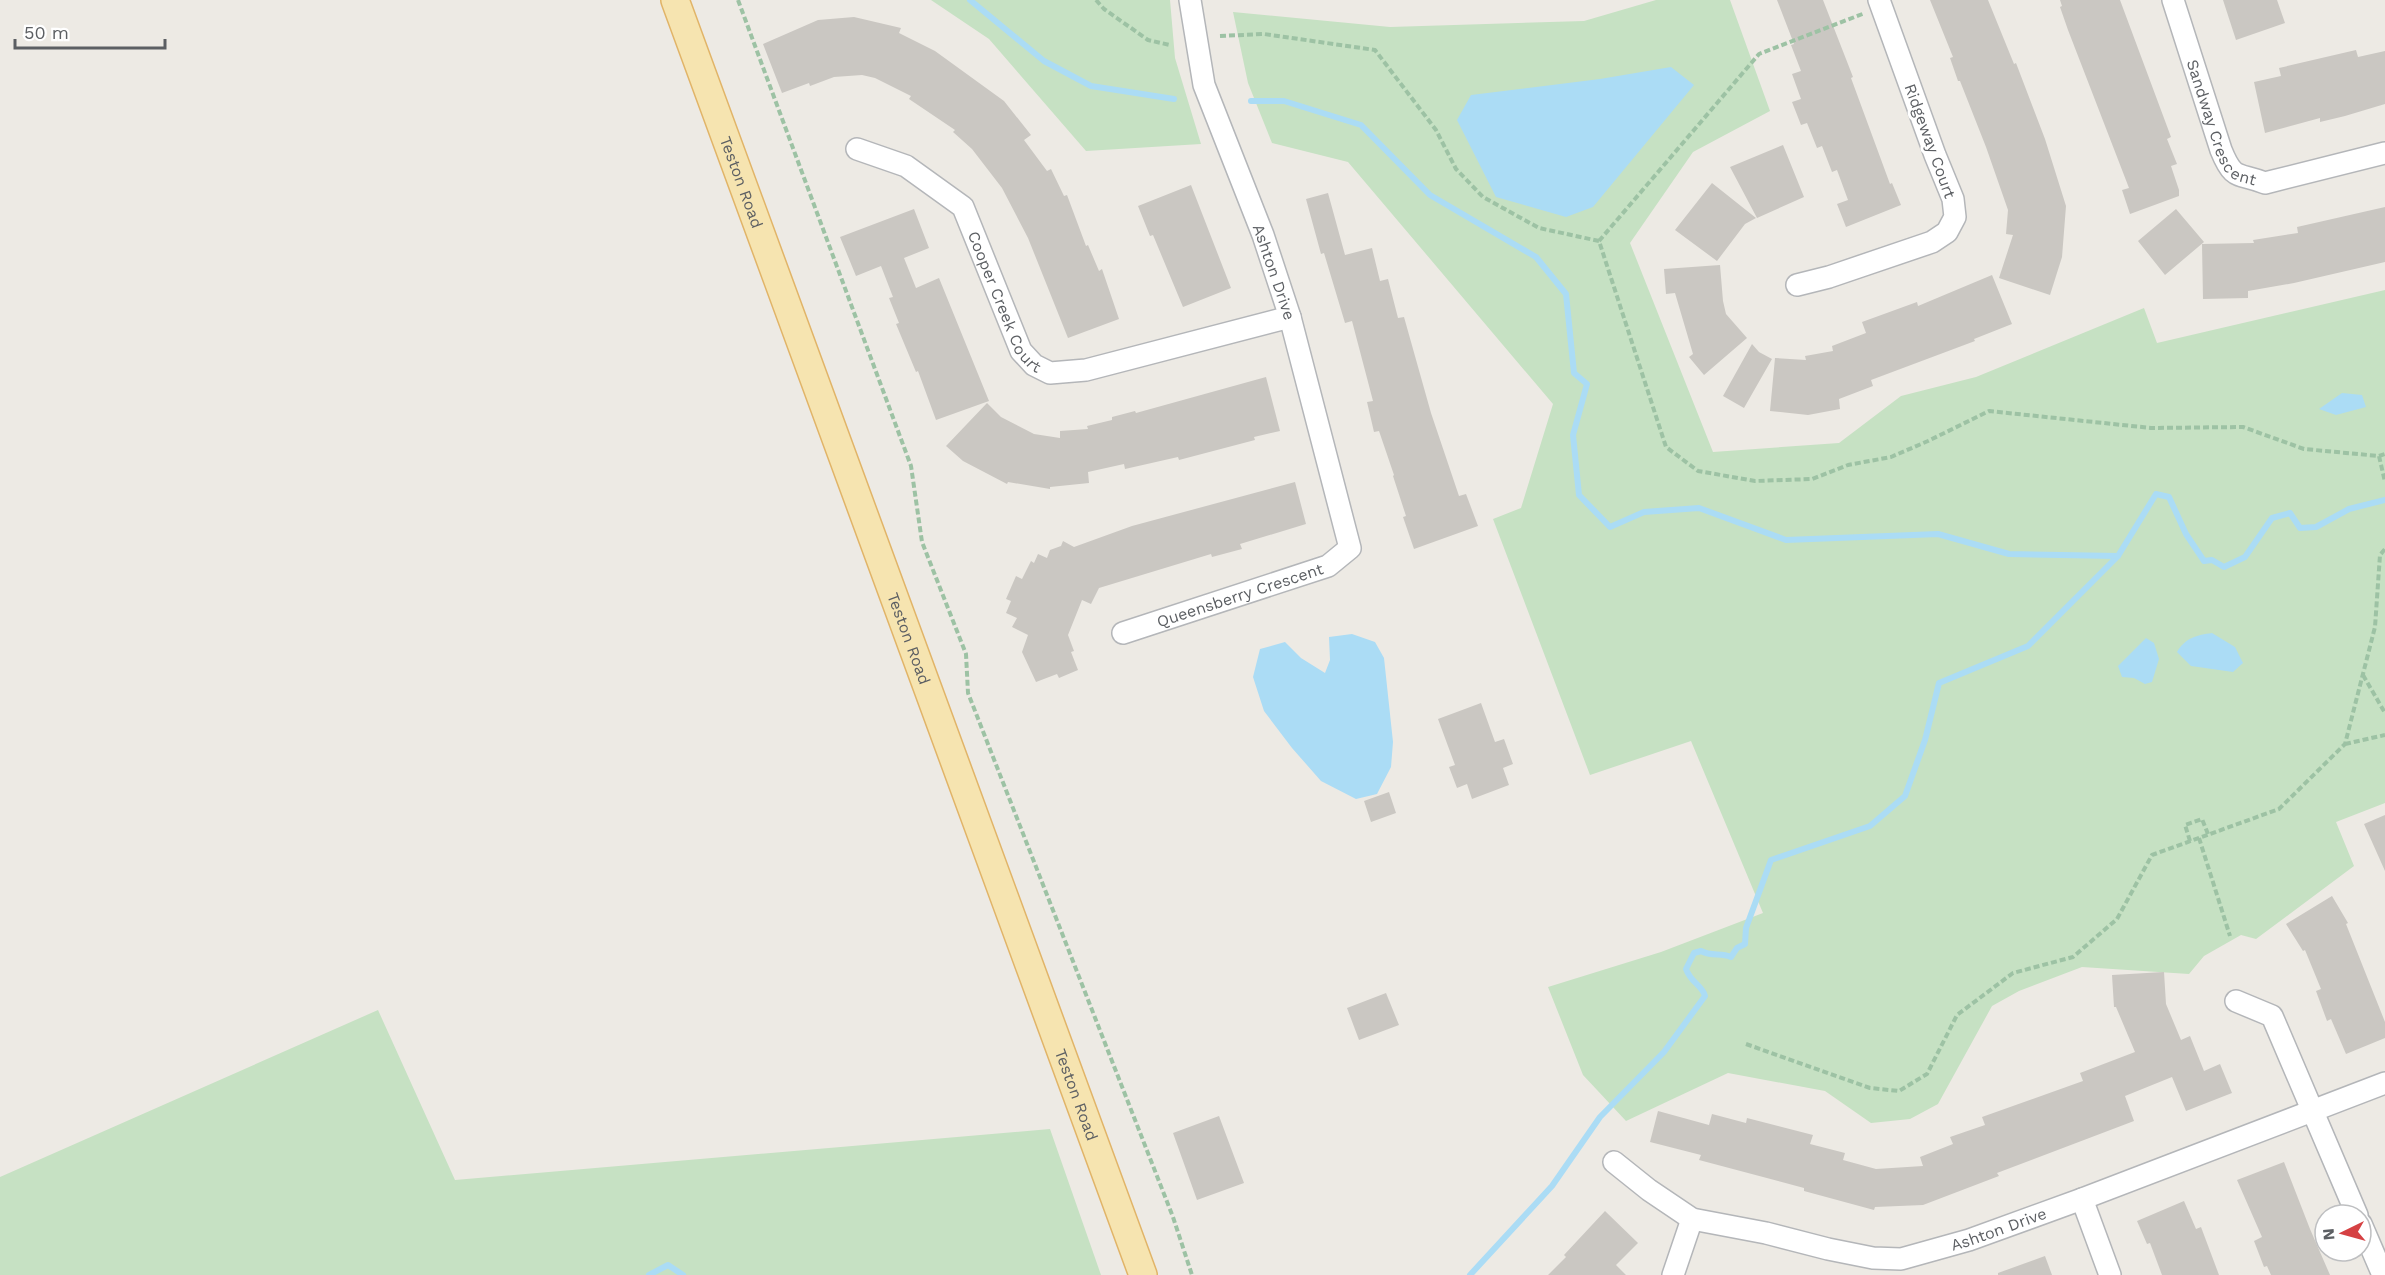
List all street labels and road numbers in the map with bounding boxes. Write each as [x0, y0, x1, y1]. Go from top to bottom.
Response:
street label: Sandway Crescent [2183, 57, 2259, 189]
street label: Ridgeway Court [1900, 81, 1960, 201]
street label: Teston Road [716, 134, 767, 231]
street label: Ashton Drive [1249, 222, 1299, 322]
street label: Cooper Creek Court [964, 228, 1045, 377]
street label: Queensberry Crescent [1154, 559, 1326, 631]
street label: Teston Road [884, 590, 935, 687]
street label: Teston Road [1051, 1046, 1102, 1143]
street label: Ashton Drive [1948, 1203, 2049, 1254]

